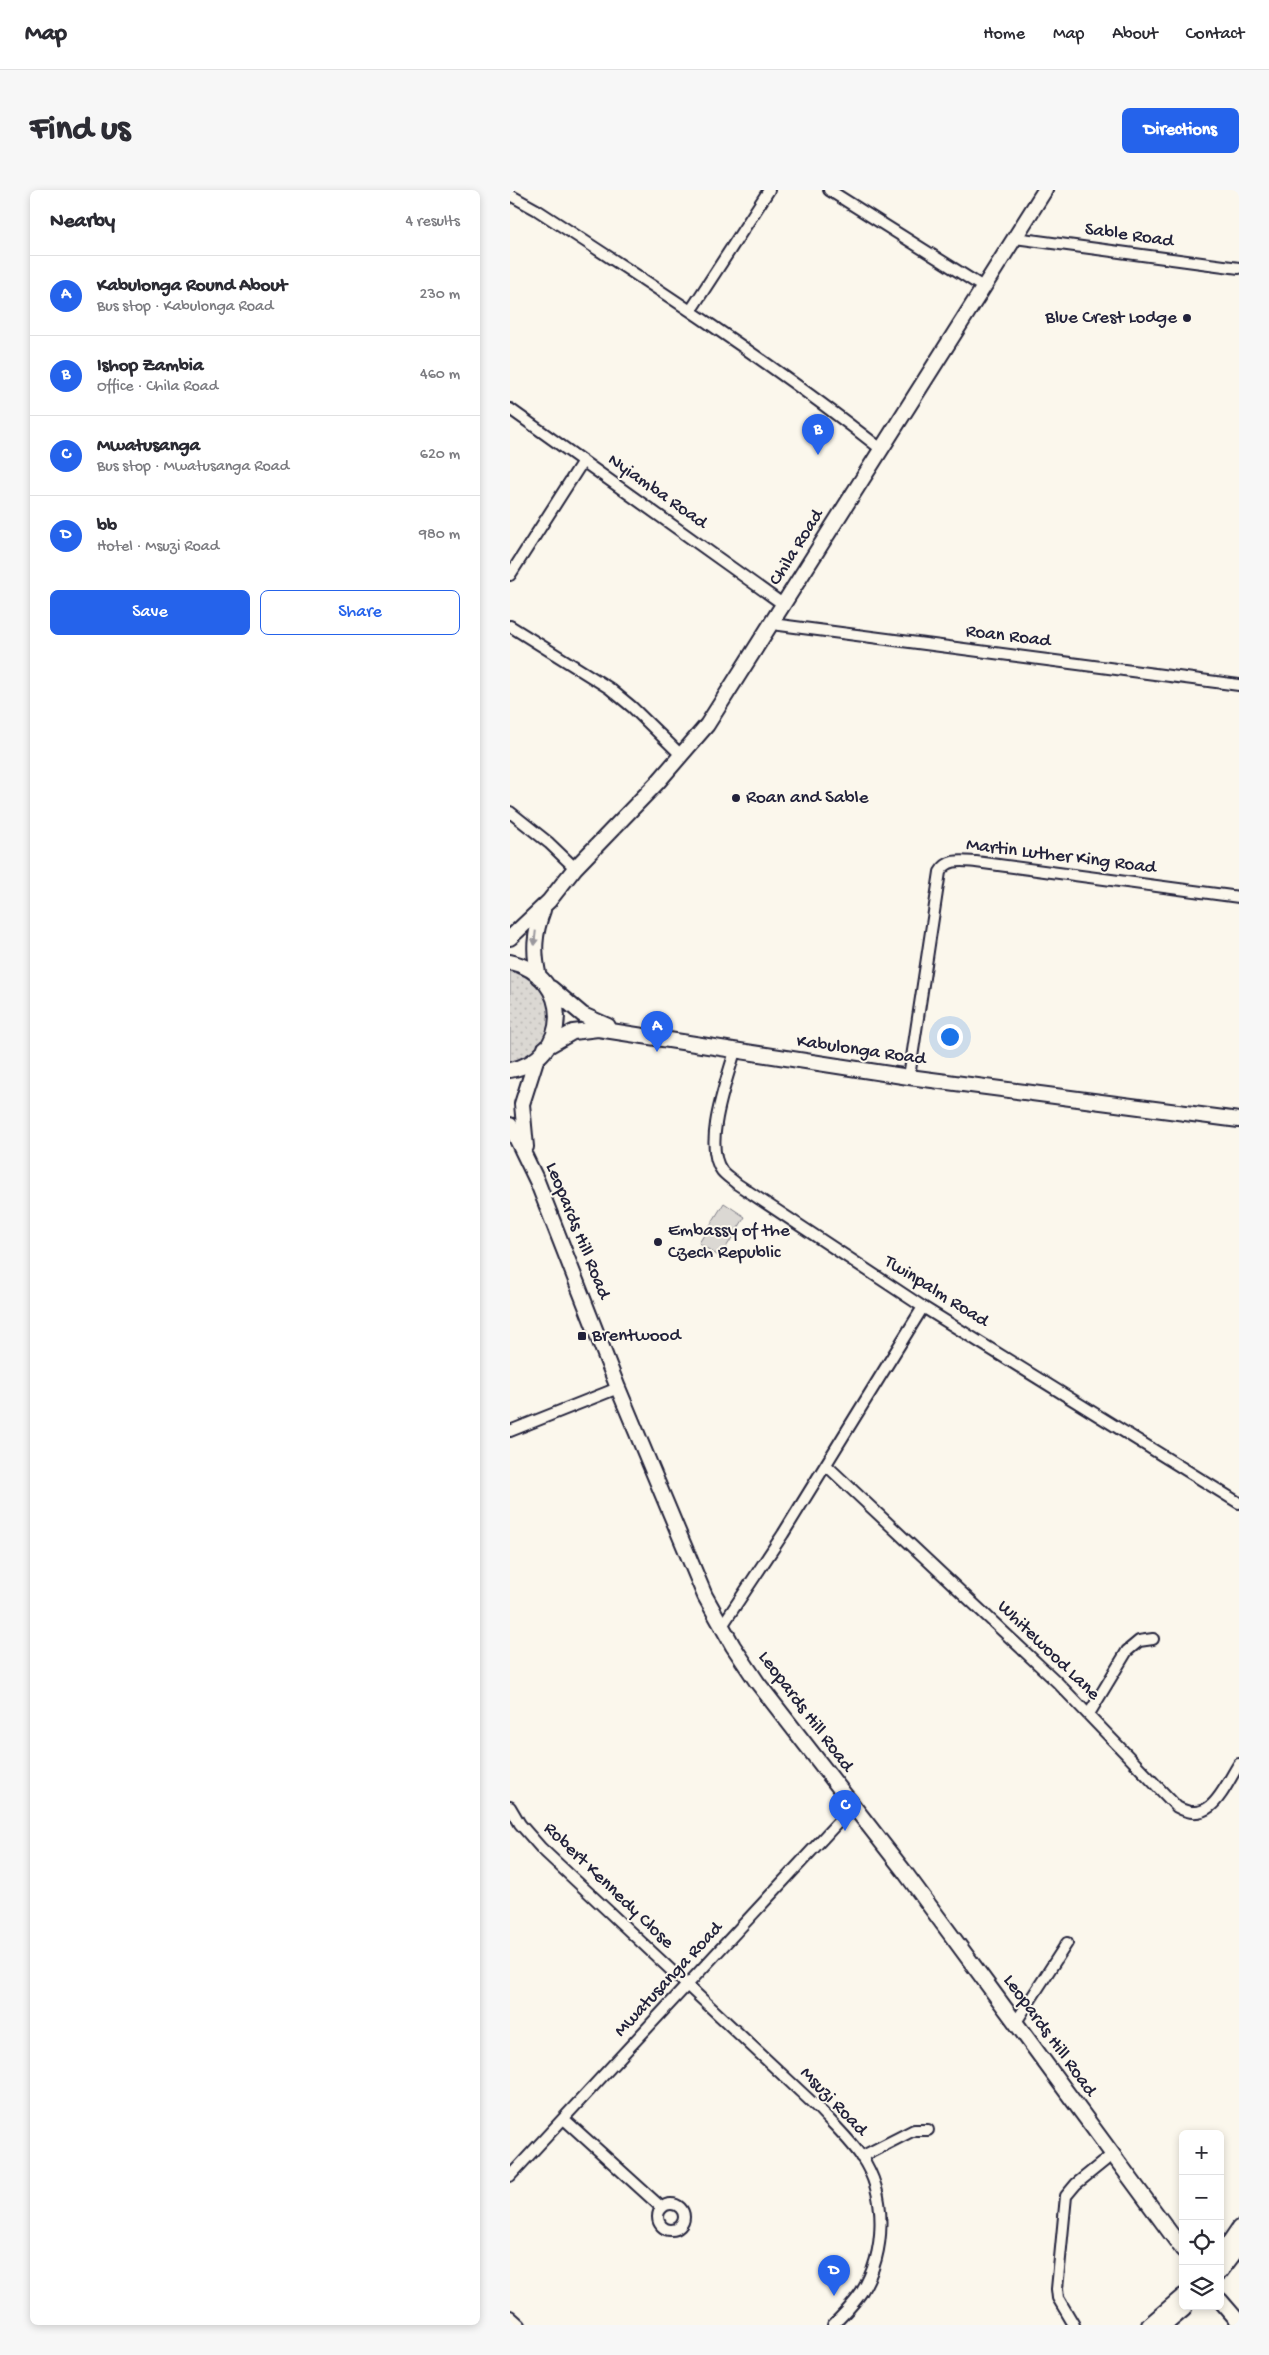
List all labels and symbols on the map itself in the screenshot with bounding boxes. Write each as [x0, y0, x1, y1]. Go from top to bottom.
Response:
street label: Sable Road [1083, 218, 1177, 254]
place label: Blue Crest Lodge [1044, 307, 1177, 330]
marker: Blue Crest Lodge [1181, 312, 1193, 324]
pin: B [802, 414, 834, 455]
street label: Nyiamba Road [603, 449, 713, 536]
street label: Chila Road [765, 504, 830, 590]
street label: Roan Road [964, 620, 1054, 654]
place label: Roan and Sable [746, 787, 869, 810]
marker: Roan and Sable [730, 792, 742, 804]
street label: Martin Luther King Road [965, 834, 1159, 880]
one-way arrow [531, 930, 539, 946]
pin: A [641, 1011, 673, 1052]
your location [937, 1024, 963, 1050]
street label: Kabulonga Road [795, 1031, 929, 1072]
street label: Leopards Hill Road [539, 1159, 616, 1304]
place label: Embassy of the Czech Republic [668, 1220, 790, 1265]
marker: Embassy of the Czech Republic [652, 1236, 664, 1248]
street label: Twinpalm Road [879, 1250, 994, 1334]
place label: Brentwood [591, 1325, 682, 1348]
marker: Brentwood [576, 1330, 588, 1342]
street label: Whitewood Lane [992, 1596, 1104, 1706]
street label: Leopards Hill Road [752, 1647, 859, 1778]
pin: C [829, 1790, 861, 1831]
street label: Robert Kennedy Close [538, 1818, 678, 1954]
street label: Mwatusanga Road [610, 1916, 730, 2042]
street label: Leopards Hill Road [997, 1970, 1102, 2103]
street label: Msuzi Road [794, 2063, 873, 2143]
pin: D [818, 2255, 850, 2296]

